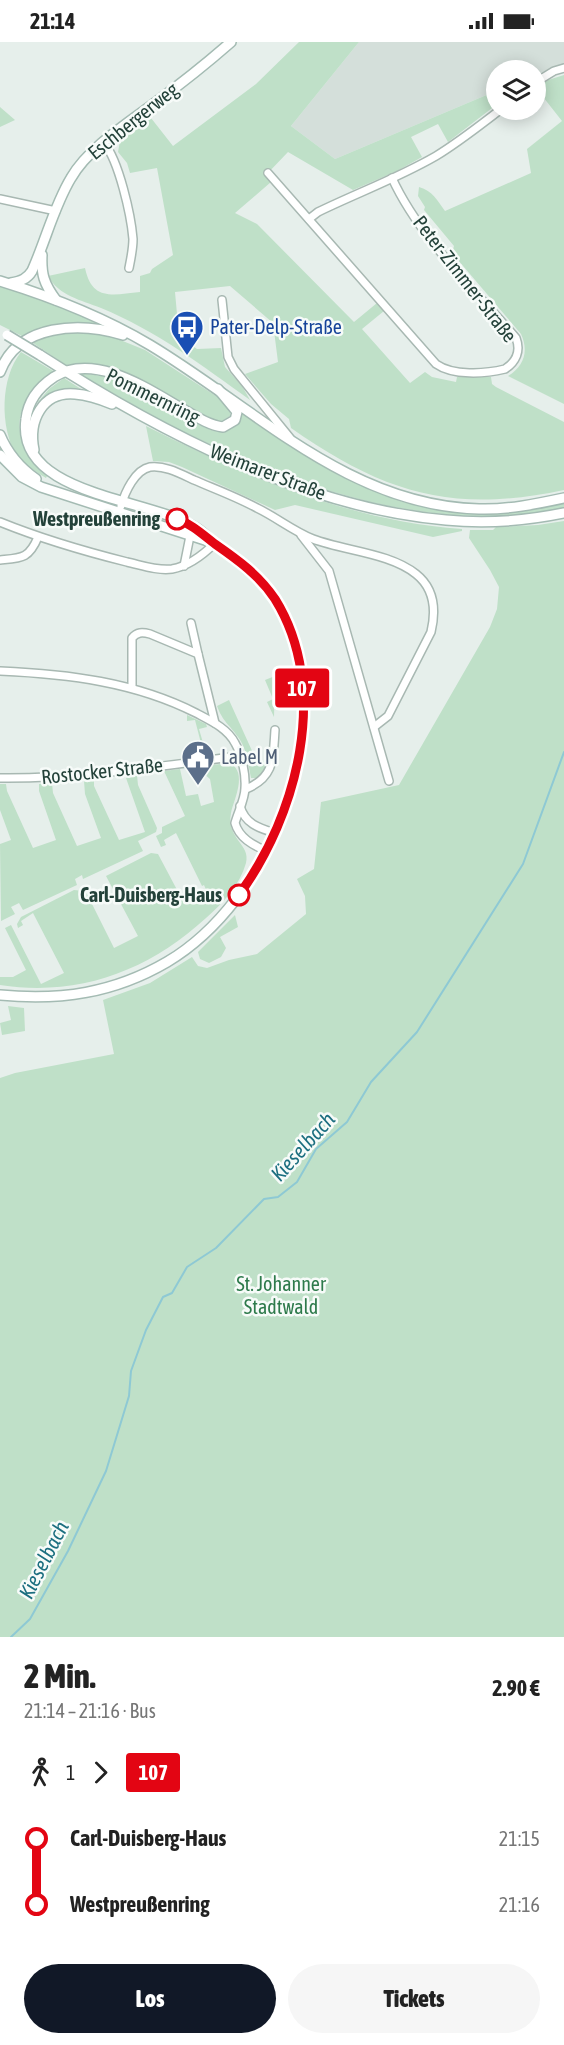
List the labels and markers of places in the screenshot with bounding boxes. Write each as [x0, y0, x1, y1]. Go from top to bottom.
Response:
bus stop icon: Pater-Delp-Straße [169, 309, 205, 356]
place label: Pater-Delp-Straße [210, 315, 342, 338]
place label: Westpreußenring [32, 507, 160, 530]
marker: Westpreußenring [166, 508, 188, 530]
public building icon: Label M [180, 739, 216, 786]
place label: Label M [221, 745, 278, 768]
place label: Carl-Duisberg-Haus [80, 883, 222, 906]
marker: Carl-Duisberg-Haus [228, 884, 250, 906]

